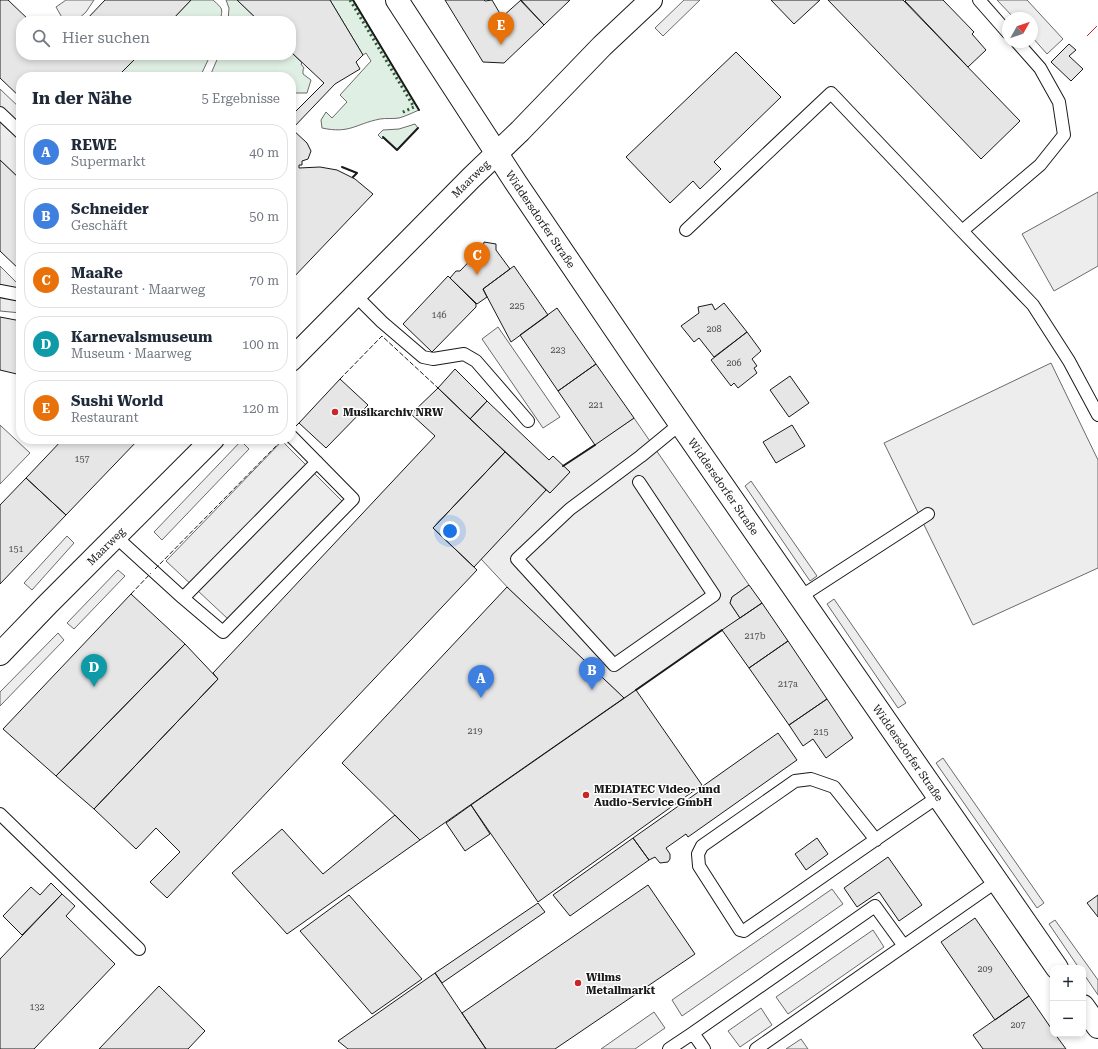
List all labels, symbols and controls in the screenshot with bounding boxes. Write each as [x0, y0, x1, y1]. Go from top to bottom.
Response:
pin: E [488, 12, 514, 45]
north arrow [1002, 12, 1038, 48]
search box [16, 16, 296, 60]
icon: search [30, 27, 52, 49]
text: Hier suchen [62, 29, 150, 47]
text: In der Nähe [32, 88, 132, 108]
text: 5 Ergebnisse [202, 91, 280, 106]
text: REWE [71, 136, 117, 154]
text: A [41, 145, 51, 160]
text: 40 m [249, 145, 279, 160]
text: Supermarkt [71, 154, 146, 169]
street label: Maarweg [449, 157, 493, 200]
street label: Widdersdorfer Straße [503, 168, 578, 270]
text: Schneider [71, 200, 149, 218]
text: B [41, 209, 51, 224]
text: 50 m [249, 209, 279, 224]
text: Geschäft [71, 218, 128, 233]
pin: C [464, 242, 490, 275]
text: MaaRe [71, 264, 123, 282]
text: C [41, 273, 51, 288]
text: 70 m [249, 273, 279, 288]
text: Restaurant · Maarweg [71, 282, 205, 297]
house number: 225 [509, 301, 525, 311]
house number: 146 [431, 310, 447, 320]
house number: 208 [706, 324, 722, 334]
text: Karnevalsmuseum [71, 328, 212, 346]
text: D [41, 337, 51, 352]
text: 100 m [242, 337, 279, 352]
house number: 223 [550, 345, 566, 355]
text: Museum · Maarweg [71, 346, 191, 361]
house number: 206 [726, 358, 742, 368]
text: Sushi World [71, 392, 163, 410]
house number: 221 [588, 400, 604, 410]
text: E [42, 401, 50, 416]
text: 120 m [242, 401, 279, 416]
place label: Musikarchiv NRW [343, 406, 444, 419]
marker: Musikarchiv NRW [330, 407, 340, 417]
text: Restaurant [71, 410, 139, 425]
street label: Widdersdorfer Straße [686, 436, 762, 537]
house number: 157 [74, 454, 90, 464]
your location [440, 521, 460, 541]
street label: Maarweg [84, 524, 128, 568]
house number: 151 [8, 544, 24, 554]
house number: 217b [745, 631, 766, 641]
pin: D [81, 654, 107, 687]
pin: B [579, 657, 605, 690]
pin: A [468, 665, 494, 698]
house number: 217a [778, 679, 798, 689]
street label: Widdersdorfer Straße [870, 702, 946, 804]
house number: 219 [467, 726, 483, 736]
house number: 215 [813, 727, 829, 737]
place label: MEDIATEC Video- und Audio-Service GmbH [594, 783, 721, 809]
marker: MEDIATEC Video- und Audio-Service GmbH [581, 790, 591, 800]
house number: 209 [977, 964, 993, 974]
map controls [1050, 965, 1086, 1037]
button: + [1050, 965, 1086, 1001]
place label: Wilms Metallmarkt [586, 971, 656, 997]
marker: Wilms Metallmarkt [573, 978, 583, 988]
button: − [1050, 1001, 1086, 1037]
house number: 132 [29, 1002, 45, 1012]
house number: 207 [1010, 1020, 1026, 1030]

